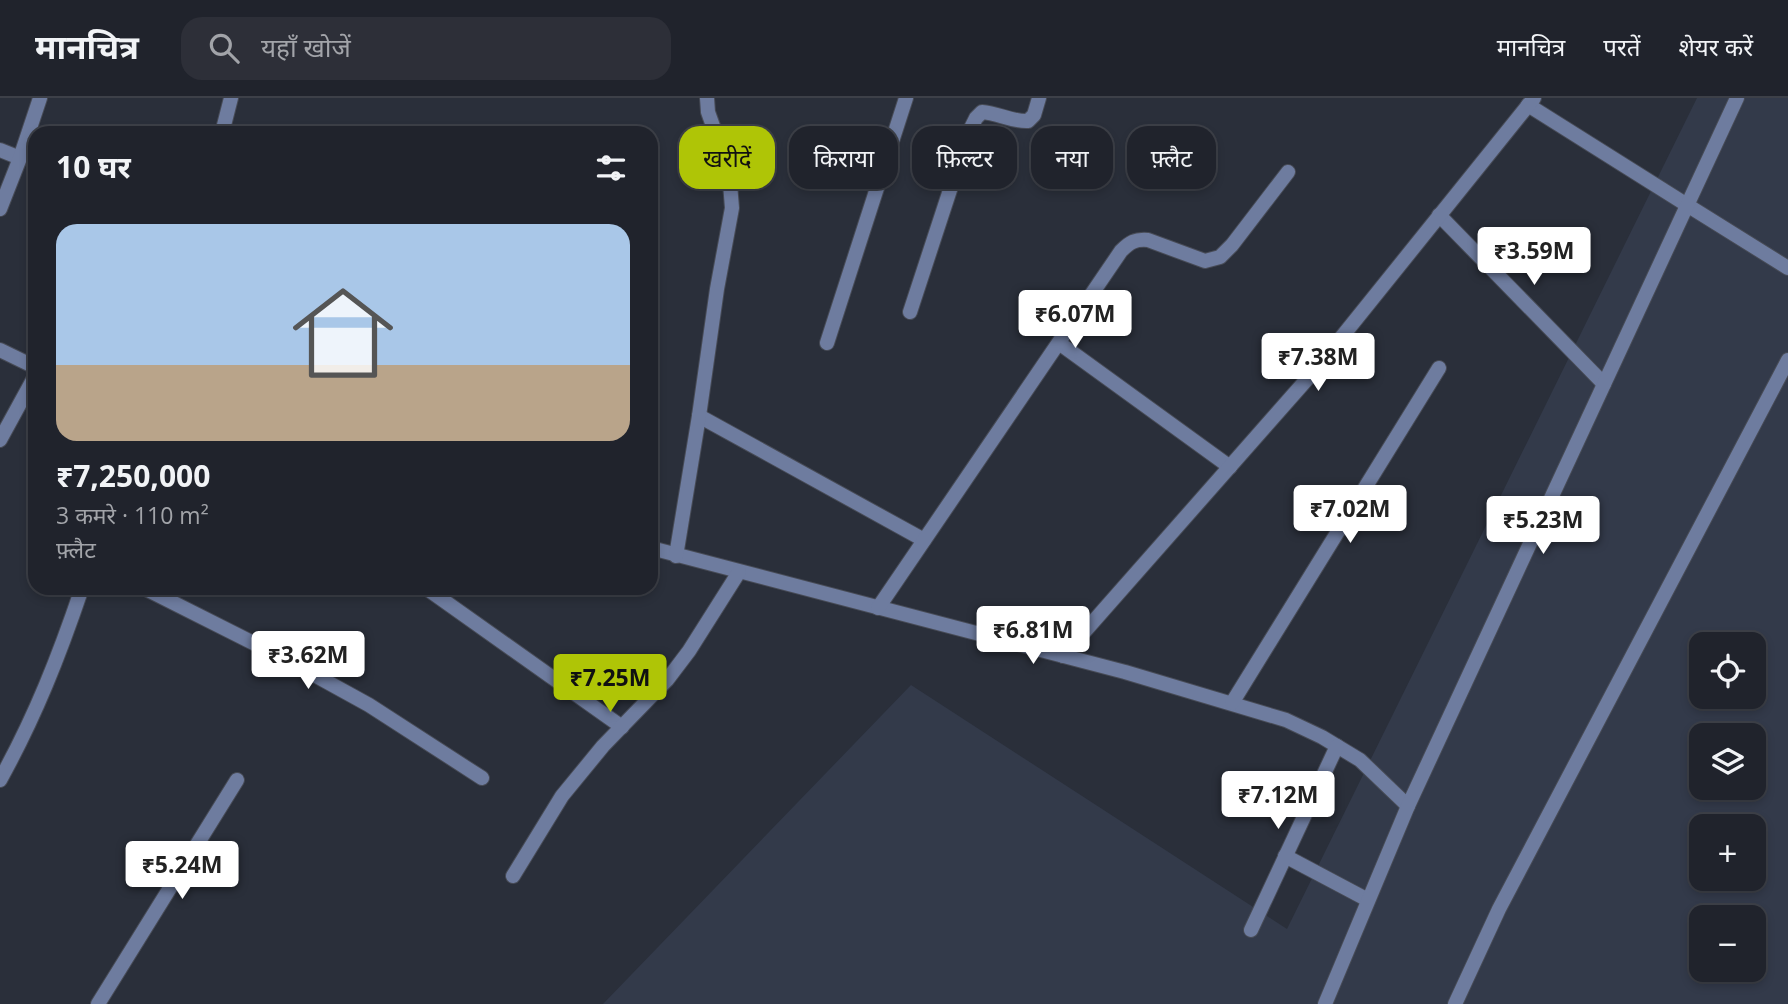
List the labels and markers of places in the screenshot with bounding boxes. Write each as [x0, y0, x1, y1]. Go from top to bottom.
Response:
pin: ₹3.59M [1477, 228, 1591, 287]
pin: ₹6.07M [1018, 290, 1132, 350]
pin: ₹7.38M [1261, 334, 1375, 393]
pin: ₹7.02M [1293, 486, 1407, 545]
pin: ₹5.23M [1486, 496, 1600, 556]
pin: ₹6.81M [976, 606, 1090, 666]
pin: ₹3.62M [251, 632, 365, 691]
pin: ₹7.25M [553, 654, 667, 714]
pin: ₹7.12M [1221, 772, 1335, 831]
pin: ₹5.24M [125, 842, 239, 901]

